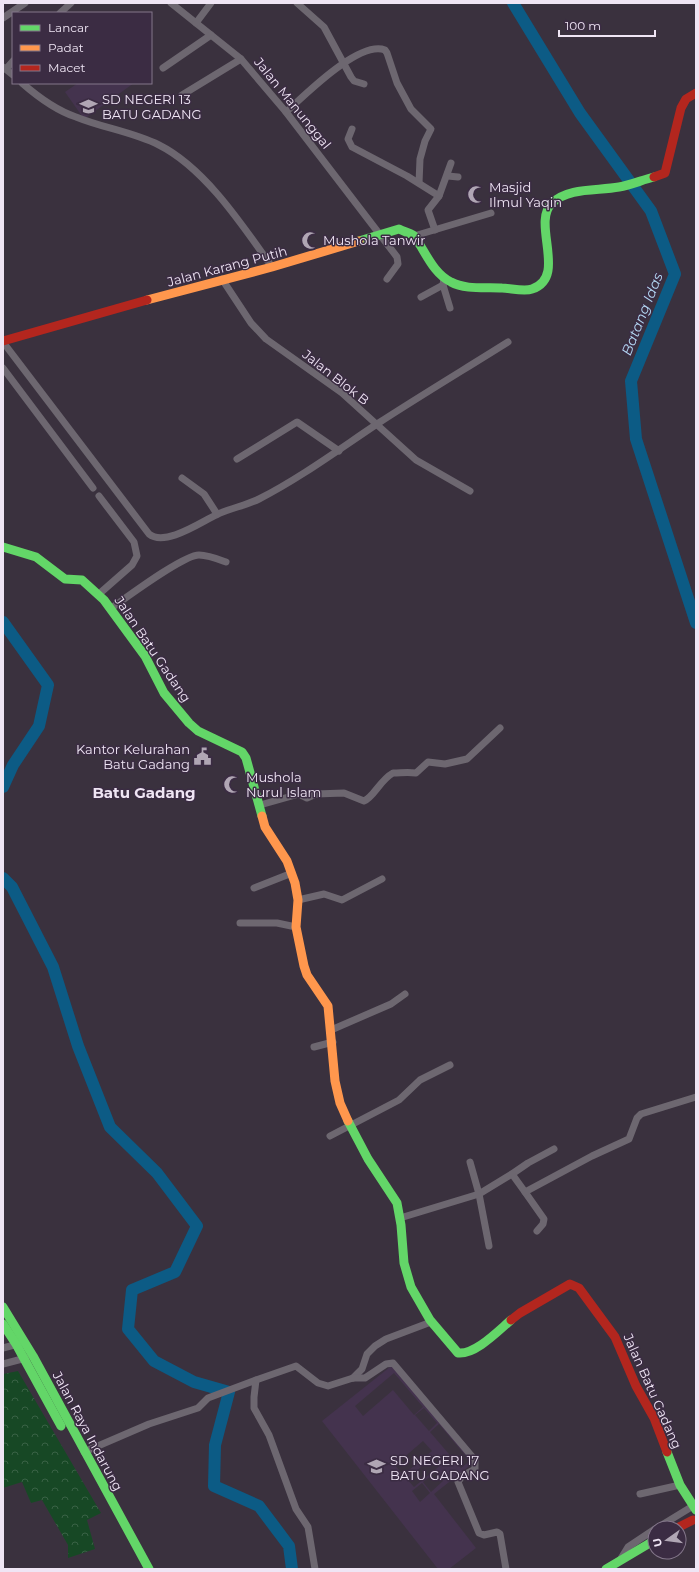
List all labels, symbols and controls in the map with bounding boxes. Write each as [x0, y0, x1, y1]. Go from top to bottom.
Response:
legend [12, 12, 152, 84]
scale bar [559, 12, 655, 38]
text: 100 m [565, 18, 601, 33]
text: Lancar [48, 20, 89, 35]
text: Padat [48, 40, 84, 55]
street label: Jalan Manunggal [251, 53, 335, 152]
text: Macet [48, 60, 85, 75]
place label: SD NEGERI 13 BATU GADANG [102, 91, 202, 122]
school or university icon: SD NEGERI 13 BATU GADANG [79, 96, 99, 116]
place label: Masjid Ilmul Yaqin [489, 179, 562, 210]
mosque icon: Masjid Ilmul Yaqin [466, 184, 486, 204]
mosque icon: Mushola Tanwir [300, 230, 320, 250]
place label: Mushola Tanwir [323, 232, 426, 248]
street label: Jalan Karang Putih [164, 242, 289, 290]
water label: Batang Idas [617, 270, 667, 358]
street label: Jalan Blok B [299, 345, 373, 408]
street label: Jalan Batu Gadang [111, 592, 194, 705]
place label: Kantor Kelurahan Batu Gadang [76, 741, 190, 772]
public building icon: Kantor Kelurahan Batu Gadang [193, 746, 213, 766]
place label: Mushola Nurul Islam [246, 769, 321, 800]
mosque icon: Mushola Nurul Islam [223, 774, 243, 794]
district label: Batu Gadang [92, 783, 196, 802]
street label: Jalan Batu Gadang [620, 1330, 686, 1451]
street label: Jalan Raya Indarung [49, 1368, 126, 1493]
place label: SD NEGERI 17 BATU GADANG [390, 1452, 490, 1483]
school or university icon: SD NEGERI 17 BATU GADANG [367, 1457, 387, 1477]
north arrow [647, 1520, 687, 1560]
text: U [649, 1537, 665, 1548]

